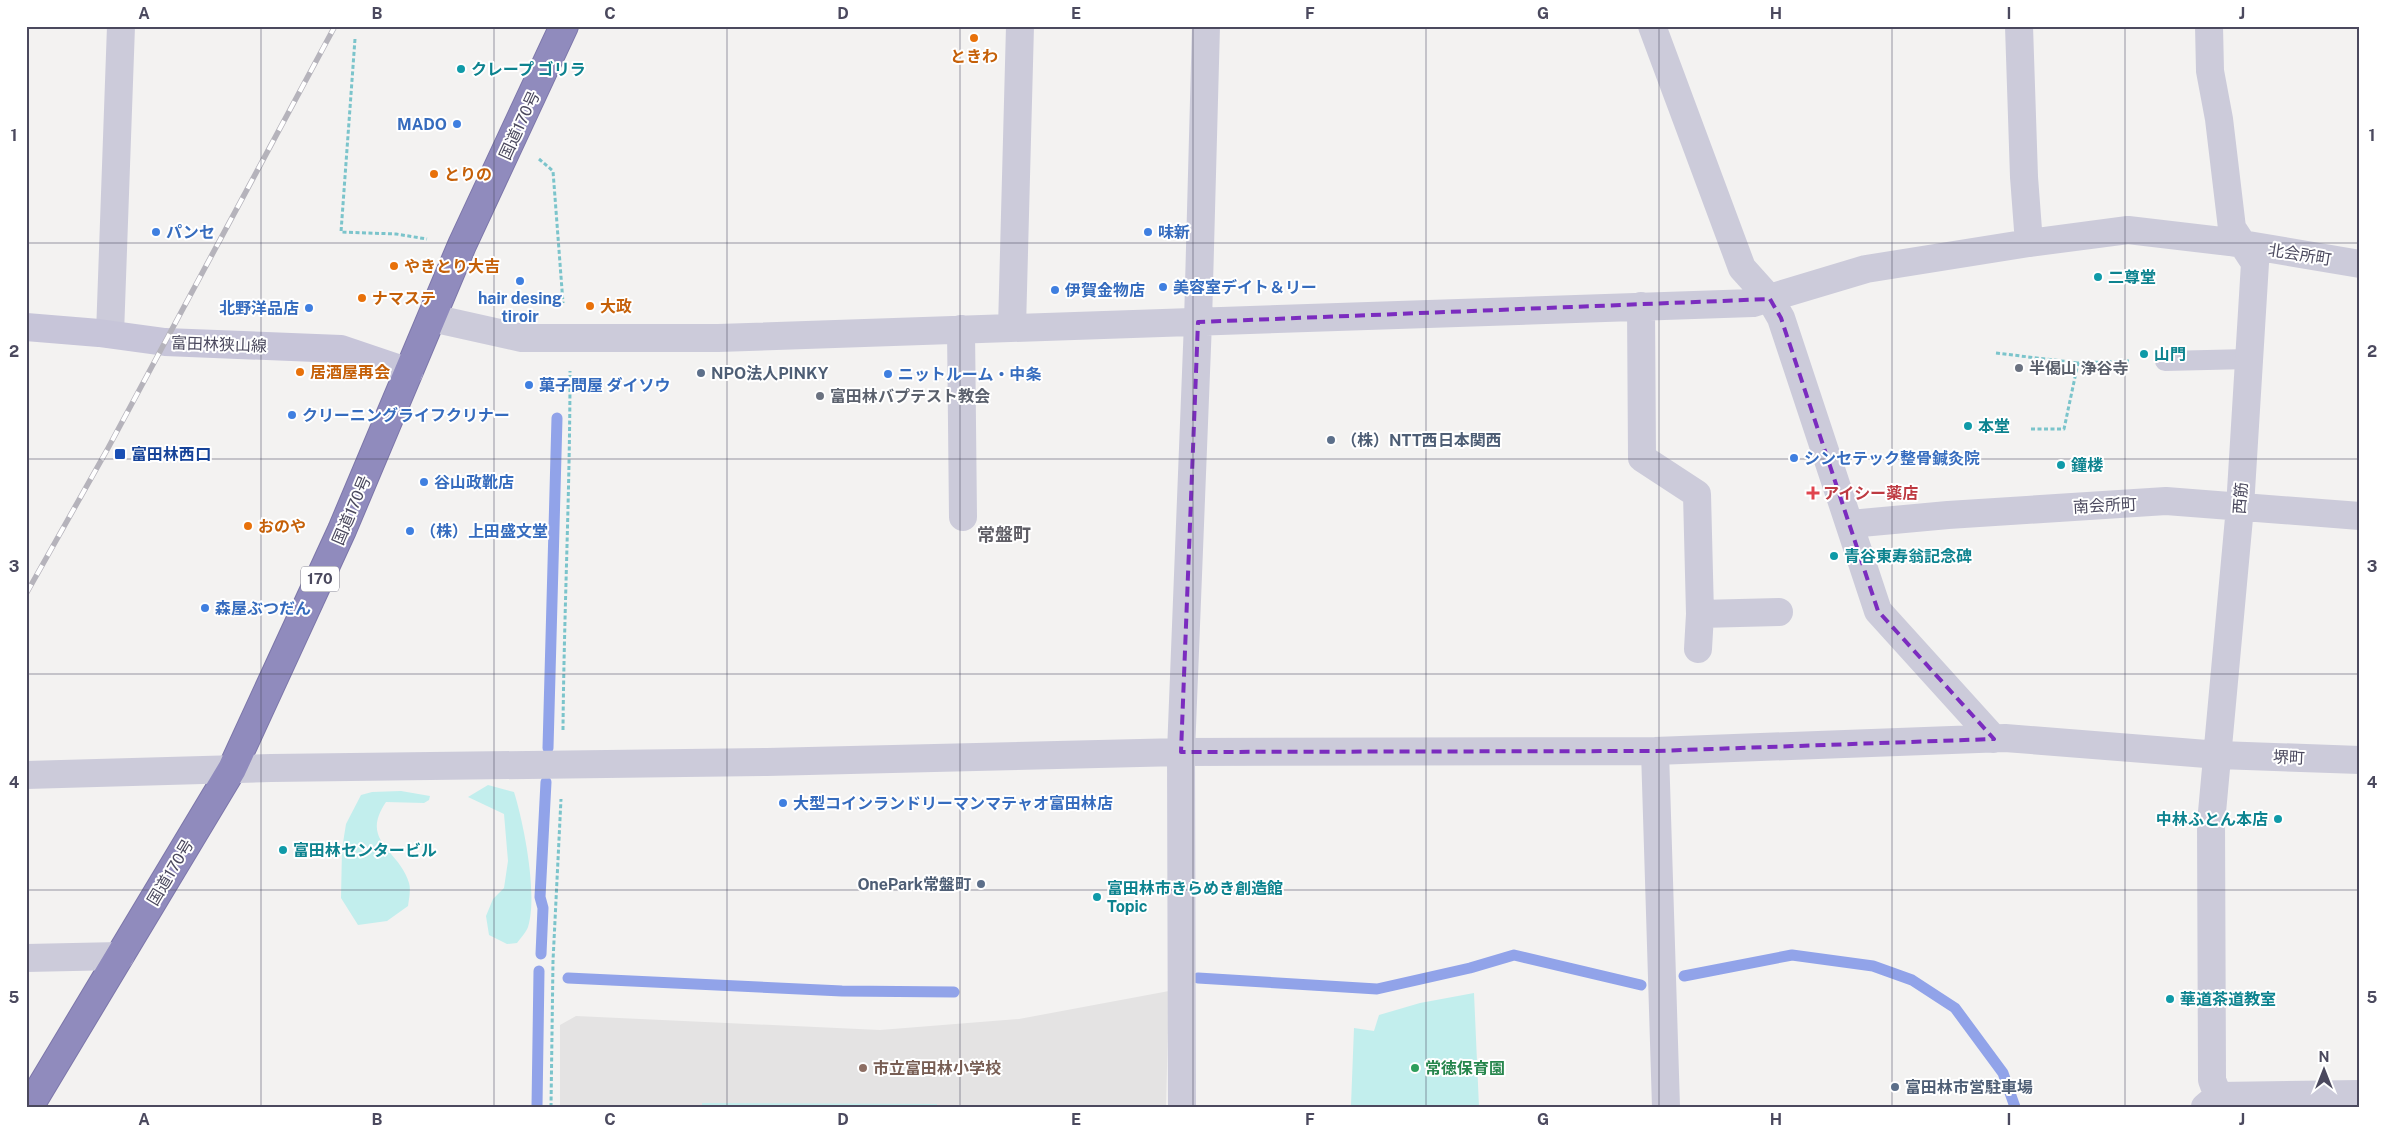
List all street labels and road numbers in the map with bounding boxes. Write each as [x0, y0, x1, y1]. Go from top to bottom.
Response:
street label: 国道170号 [495, 88, 544, 163]
street label: 北会所町 [2267, 240, 2333, 269]
street label: 富田林狭山線 [171, 333, 267, 356]
street label: 国道170号 [328, 473, 375, 548]
street label: 西筋 [2230, 481, 2251, 515]
street label: 南会所町 [2073, 494, 2137, 517]
road number: 170 [301, 566, 339, 592]
street label: 堺町 [2273, 747, 2305, 768]
street label: 国道170号 [143, 836, 198, 909]

